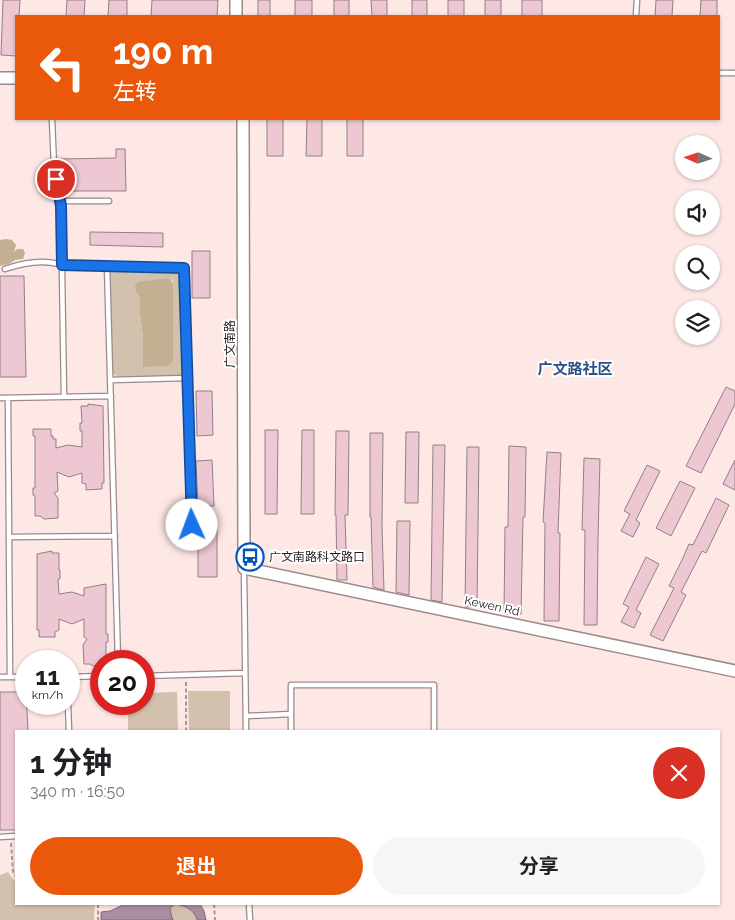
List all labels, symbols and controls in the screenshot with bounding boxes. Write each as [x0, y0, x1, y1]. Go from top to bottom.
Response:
text: 190 m [113, 31, 213, 72]
icon: left [30, 35, 95, 100]
text: 左转 [113, 78, 157, 104]
north arrow [675, 135, 720, 180]
map controls [675, 135, 720, 345]
pin [35, 158, 77, 200]
icon: arrive [42, 165, 70, 193]
button: sound [675, 190, 720, 235]
button: search [675, 245, 720, 290]
button: layers [675, 300, 720, 345]
street label: 广文南路 [223, 320, 237, 368]
district label: 广文路社区 [537, 360, 613, 378]
position arrow [165, 498, 217, 550]
bus stop icon: 广文南路科文路口 [235, 542, 265, 572]
place label: 广文南路科文路口 [269, 550, 365, 564]
street label: Kewen Rd [463, 593, 521, 619]
speed limit sign: 20 [90, 650, 155, 715]
text: 11 [35, 661, 60, 691]
text: km/h [32, 688, 63, 702]
text: 1 分钟 [30, 745, 112, 780]
button: close [653, 747, 705, 799]
text: 340 m · 16:50 [30, 782, 125, 801]
button: 退出 [30, 837, 363, 895]
button: 分享 [373, 837, 705, 895]

